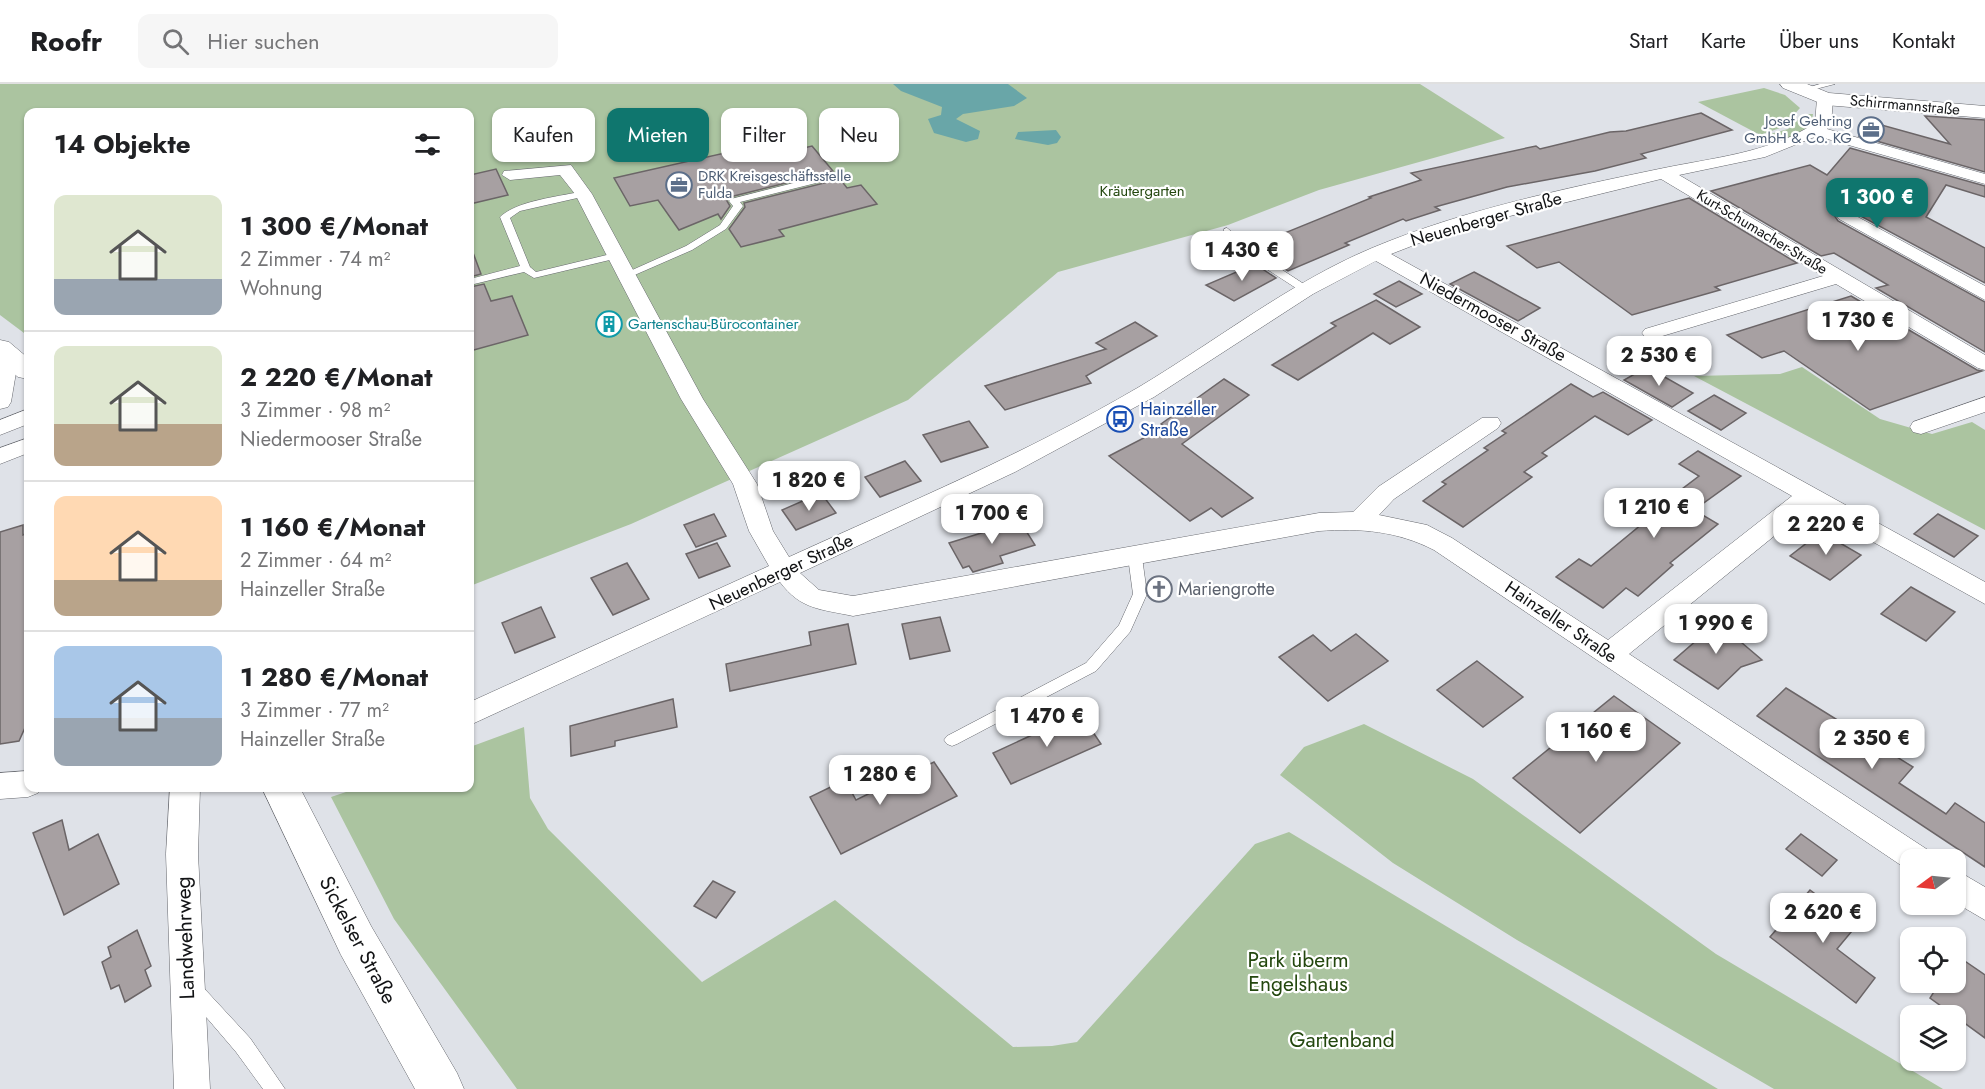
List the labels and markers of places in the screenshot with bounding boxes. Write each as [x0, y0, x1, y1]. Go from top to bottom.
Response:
place label: Josef Gehring GmbH & Co. KG [1744, 110, 1852, 149]
office icon: Josef Gehring GmbH & Co. KG [1856, 115, 1886, 145]
place label: DRK Kreisgeschäftsstelle Fulda [698, 165, 851, 204]
office icon: DRK Kreisgeschäftsstelle Fulda [664, 170, 694, 200]
pin: 1 300 € [1822, 178, 1932, 229]
pin: 1 430 € [1187, 231, 1297, 282]
pin: 1 730 € [1803, 301, 1913, 352]
building icon: Gartenschau-Bürocontainer [594, 309, 624, 339]
place label: Gartenschau-Bürocontainer [628, 313, 799, 335]
pin: 2 530 € [1604, 336, 1714, 387]
place label: Hainzeller Straße [1140, 396, 1217, 443]
bus stop icon: Hainzeller Straße [1105, 404, 1135, 434]
pin: 1 820 € [754, 461, 864, 512]
pin: 1 210 € [1599, 488, 1709, 539]
pin: 1 700 € [937, 494, 1047, 545]
pin: 2 220 € [1771, 505, 1881, 556]
church icon: Mariengrotte [1144, 574, 1174, 604]
place label: Mariengrotte [1178, 576, 1275, 602]
pin: 1 990 € [1661, 604, 1771, 655]
pin: 1 470 € [992, 697, 1102, 748]
pin: 1 160 € [1541, 712, 1651, 763]
pin: 2 350 € [1817, 719, 1927, 770]
pin: 1 280 € [825, 755, 935, 806]
pin: 2 620 € [1768, 893, 1878, 944]

